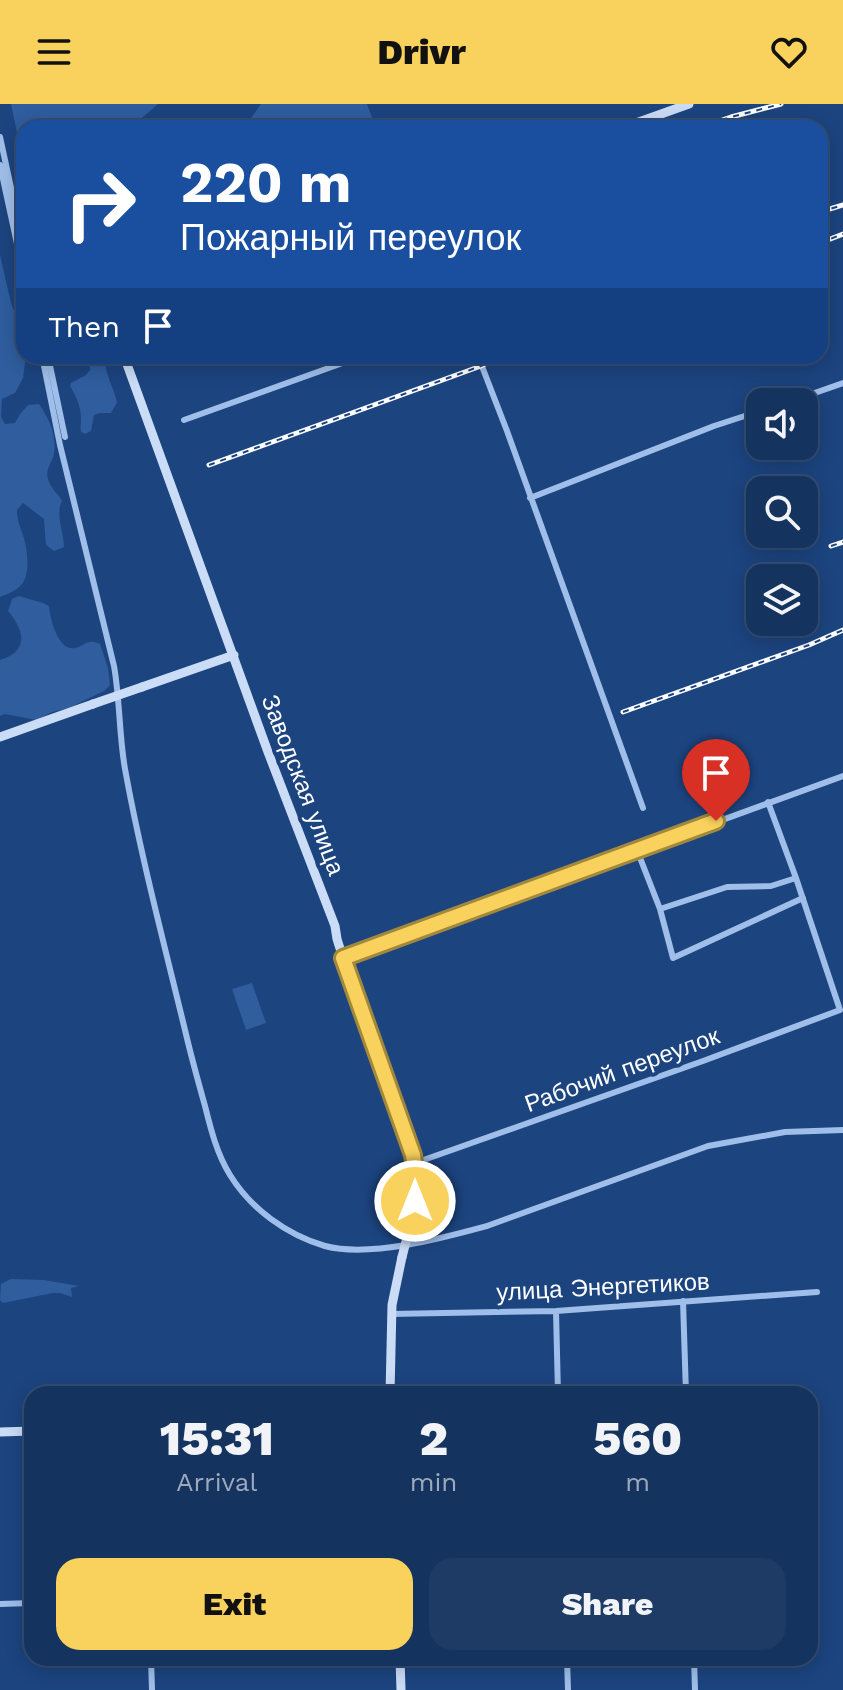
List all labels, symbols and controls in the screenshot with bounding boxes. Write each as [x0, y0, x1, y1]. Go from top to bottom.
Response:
icon: menu [32, 30, 76, 74]
icon: heart [767, 30, 811, 74]
text: Drivr [377, 31, 466, 73]
text: 220 m [180, 150, 352, 216]
icon: right [48, 152, 152, 256]
text: Пожарный переулок [180, 217, 521, 259]
icon: arrive [136, 304, 180, 348]
text: Then [48, 309, 120, 344]
map controls [746, 388, 818, 636]
button: sound [746, 388, 818, 460]
button: search [746, 476, 818, 548]
button: layers [746, 564, 818, 636]
street label: Заводская улица [256, 691, 350, 880]
pin [682, 739, 750, 821]
icon: arrive [694, 751, 738, 795]
street label: Рабочий переулок [521, 1022, 724, 1118]
position arrow [373, 1159, 457, 1243]
street label: улица Энергетиков [496, 1267, 710, 1307]
text: 15:31 [160, 1410, 274, 1467]
text: 2 [419, 1410, 448, 1467]
text: 560 [593, 1410, 682, 1467]
text: Arrival [176, 1467, 257, 1497]
text: min [410, 1467, 457, 1497]
text: m [625, 1467, 650, 1497]
button: Exit [56, 1558, 413, 1650]
button: Share [429, 1558, 786, 1650]

